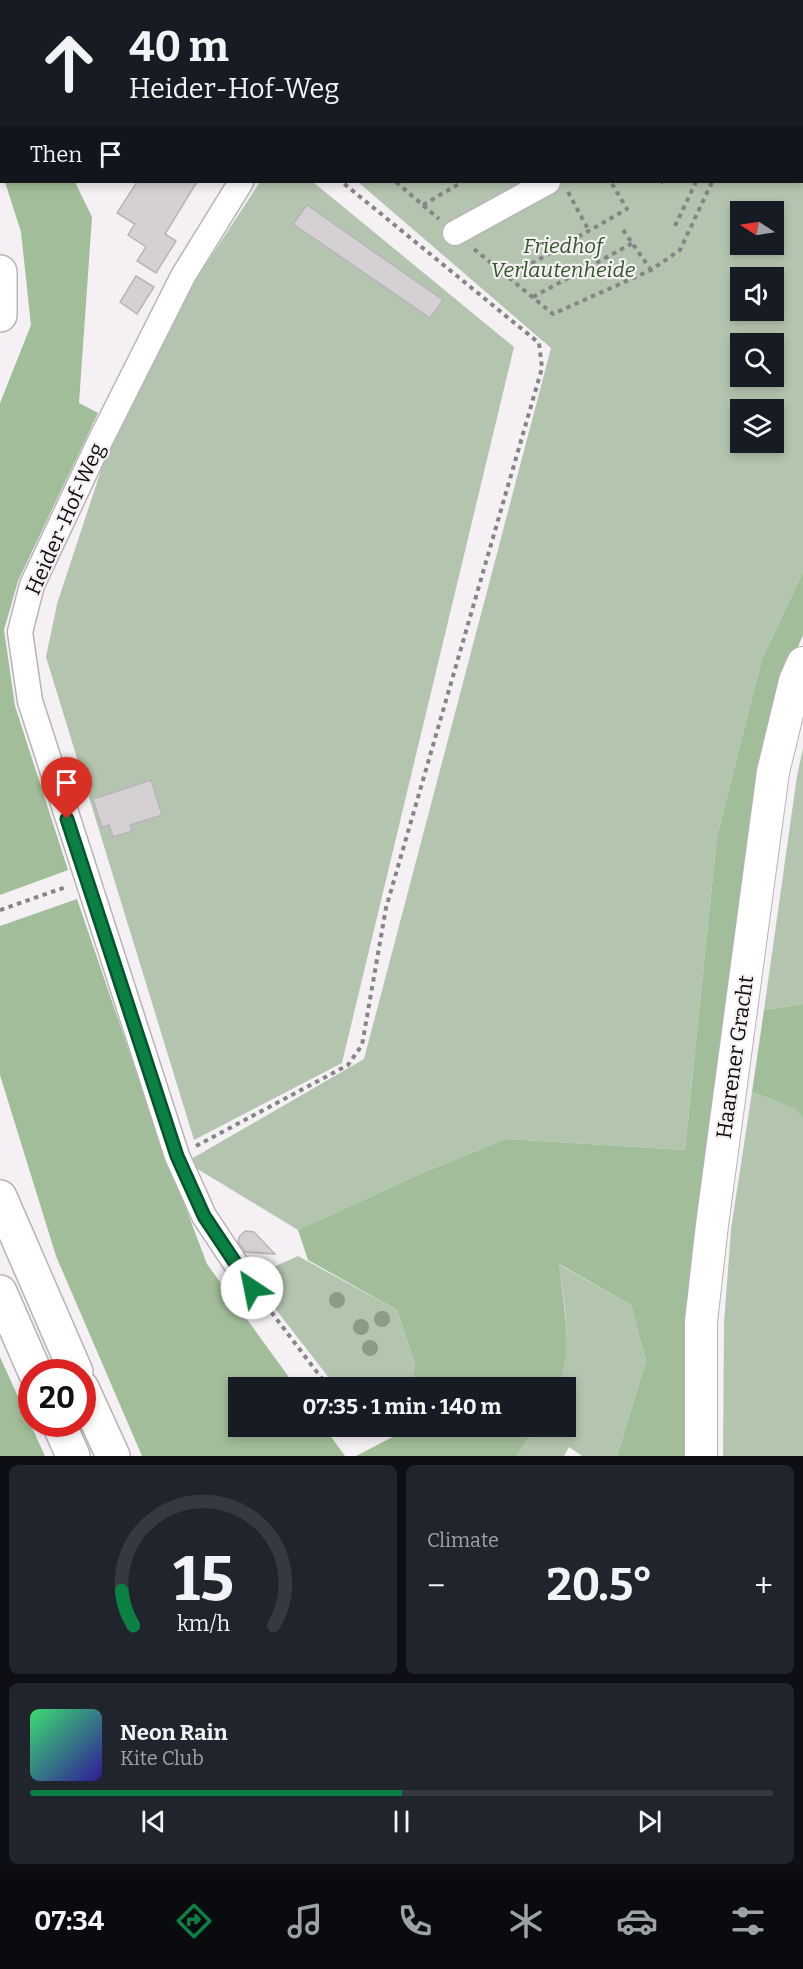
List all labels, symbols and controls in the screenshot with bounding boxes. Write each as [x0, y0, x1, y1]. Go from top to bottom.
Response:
text: 40 m [129, 22, 229, 72]
icon: ahead [30, 24, 108, 102]
text: Heider-Hof-Weg [129, 73, 339, 105]
icon: arrive [94, 138, 127, 171]
text: Then [30, 141, 82, 168]
north arrow [730, 201, 784, 255]
map controls [730, 201, 784, 453]
park label: Friedhof Verlautenheide [491, 233, 636, 283]
button: sound [730, 267, 784, 321]
button: search [730, 333, 784, 387]
button: layers [730, 399, 784, 453]
street label: Heider-Hof-Weg [20, 439, 110, 599]
pin [41, 757, 92, 819]
icon: arrive [50, 766, 83, 799]
street label: Haarener Gracht [711, 973, 759, 1140]
position arrow [220, 1256, 284, 1320]
speed limit sign: 20 [18, 1359, 96, 1437]
text: 07:35 · 1 min · 140 m [302, 1393, 502, 1420]
text: Climate [427, 1528, 499, 1552]
text: 15 [172, 1542, 234, 1617]
text: 20.5° [547, 1558, 653, 1612]
text: − [427, 1566, 445, 1606]
text: + [754, 1566, 773, 1606]
text: km/h [176, 1612, 230, 1638]
text: Neon Rain [120, 1719, 228, 1746]
text: Kite Club [120, 1746, 204, 1770]
icon: previous [137, 1805, 170, 1838]
icon: pause [385, 1805, 418, 1838]
icon: next [633, 1805, 666, 1838]
icon: directions [173, 1900, 215, 1942]
icon: music [284, 1900, 326, 1942]
icon: phone [394, 1900, 436, 1942]
icon: climate [505, 1900, 547, 1942]
icon: car [616, 1900, 658, 1942]
icon: filters [727, 1900, 769, 1942]
text: 07:34 [34, 1905, 104, 1937]

